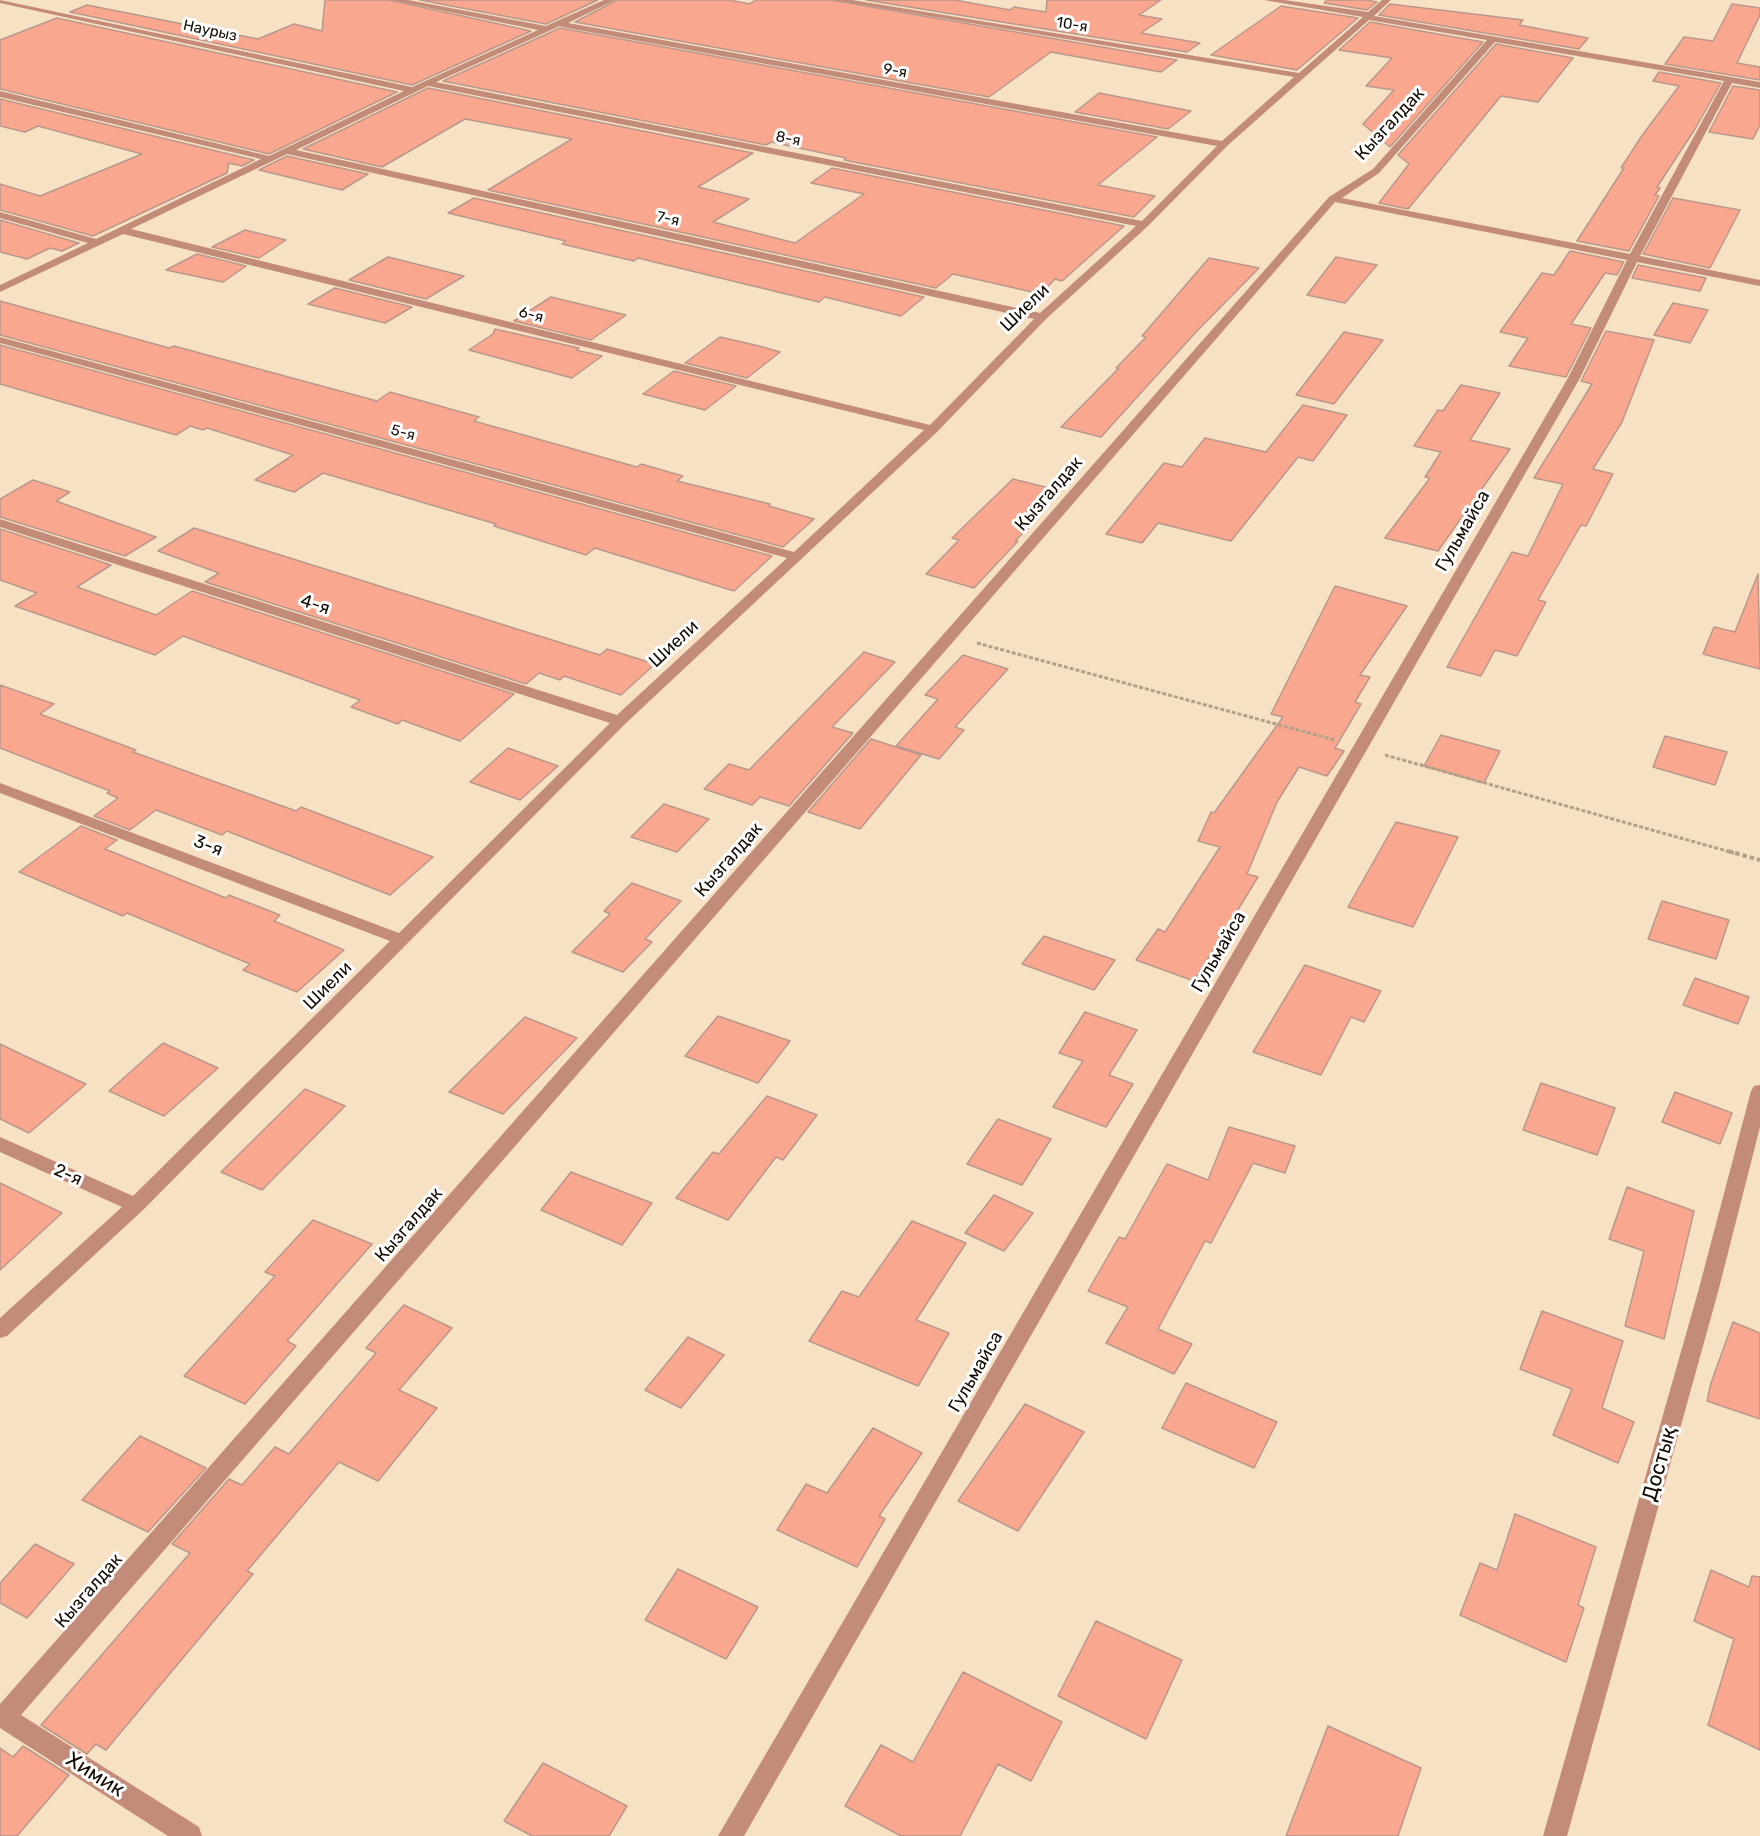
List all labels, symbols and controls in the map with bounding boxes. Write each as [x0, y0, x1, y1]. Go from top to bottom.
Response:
street label: 10-я [1055, 14, 1089, 36]
street label: Наурыз [181, 17, 239, 45]
street label: 9-я [882, 60, 908, 82]
street label: Кызгалдак [1351, 83, 1429, 165]
street label: 8-я [774, 128, 802, 150]
street label: 7-я [655, 208, 681, 230]
street label: Шиели [996, 280, 1054, 336]
street label: 6-я [517, 303, 545, 327]
street label: 5-я [389, 421, 417, 445]
street label: Кызгалдак [1011, 452, 1087, 536]
street label: Гульмайса [1431, 487, 1495, 575]
street label: 4-я [298, 590, 332, 620]
street label: Шиели [645, 616, 703, 672]
street label: Кызгалдак [691, 818, 767, 902]
street label: 3-я [190, 831, 226, 861]
street label: Гульмайса [1187, 908, 1251, 996]
street label: Шиели [299, 957, 357, 1015]
street label: 2-я [51, 1159, 85, 1191]
street label: Кызгалдак [371, 1183, 447, 1267]
street label: Гульмайса [944, 1328, 1008, 1416]
street label: Достық [1637, 1424, 1683, 1504]
street label: Кызгалдак [51, 1549, 127, 1633]
street label: Химик [61, 1747, 129, 1803]

